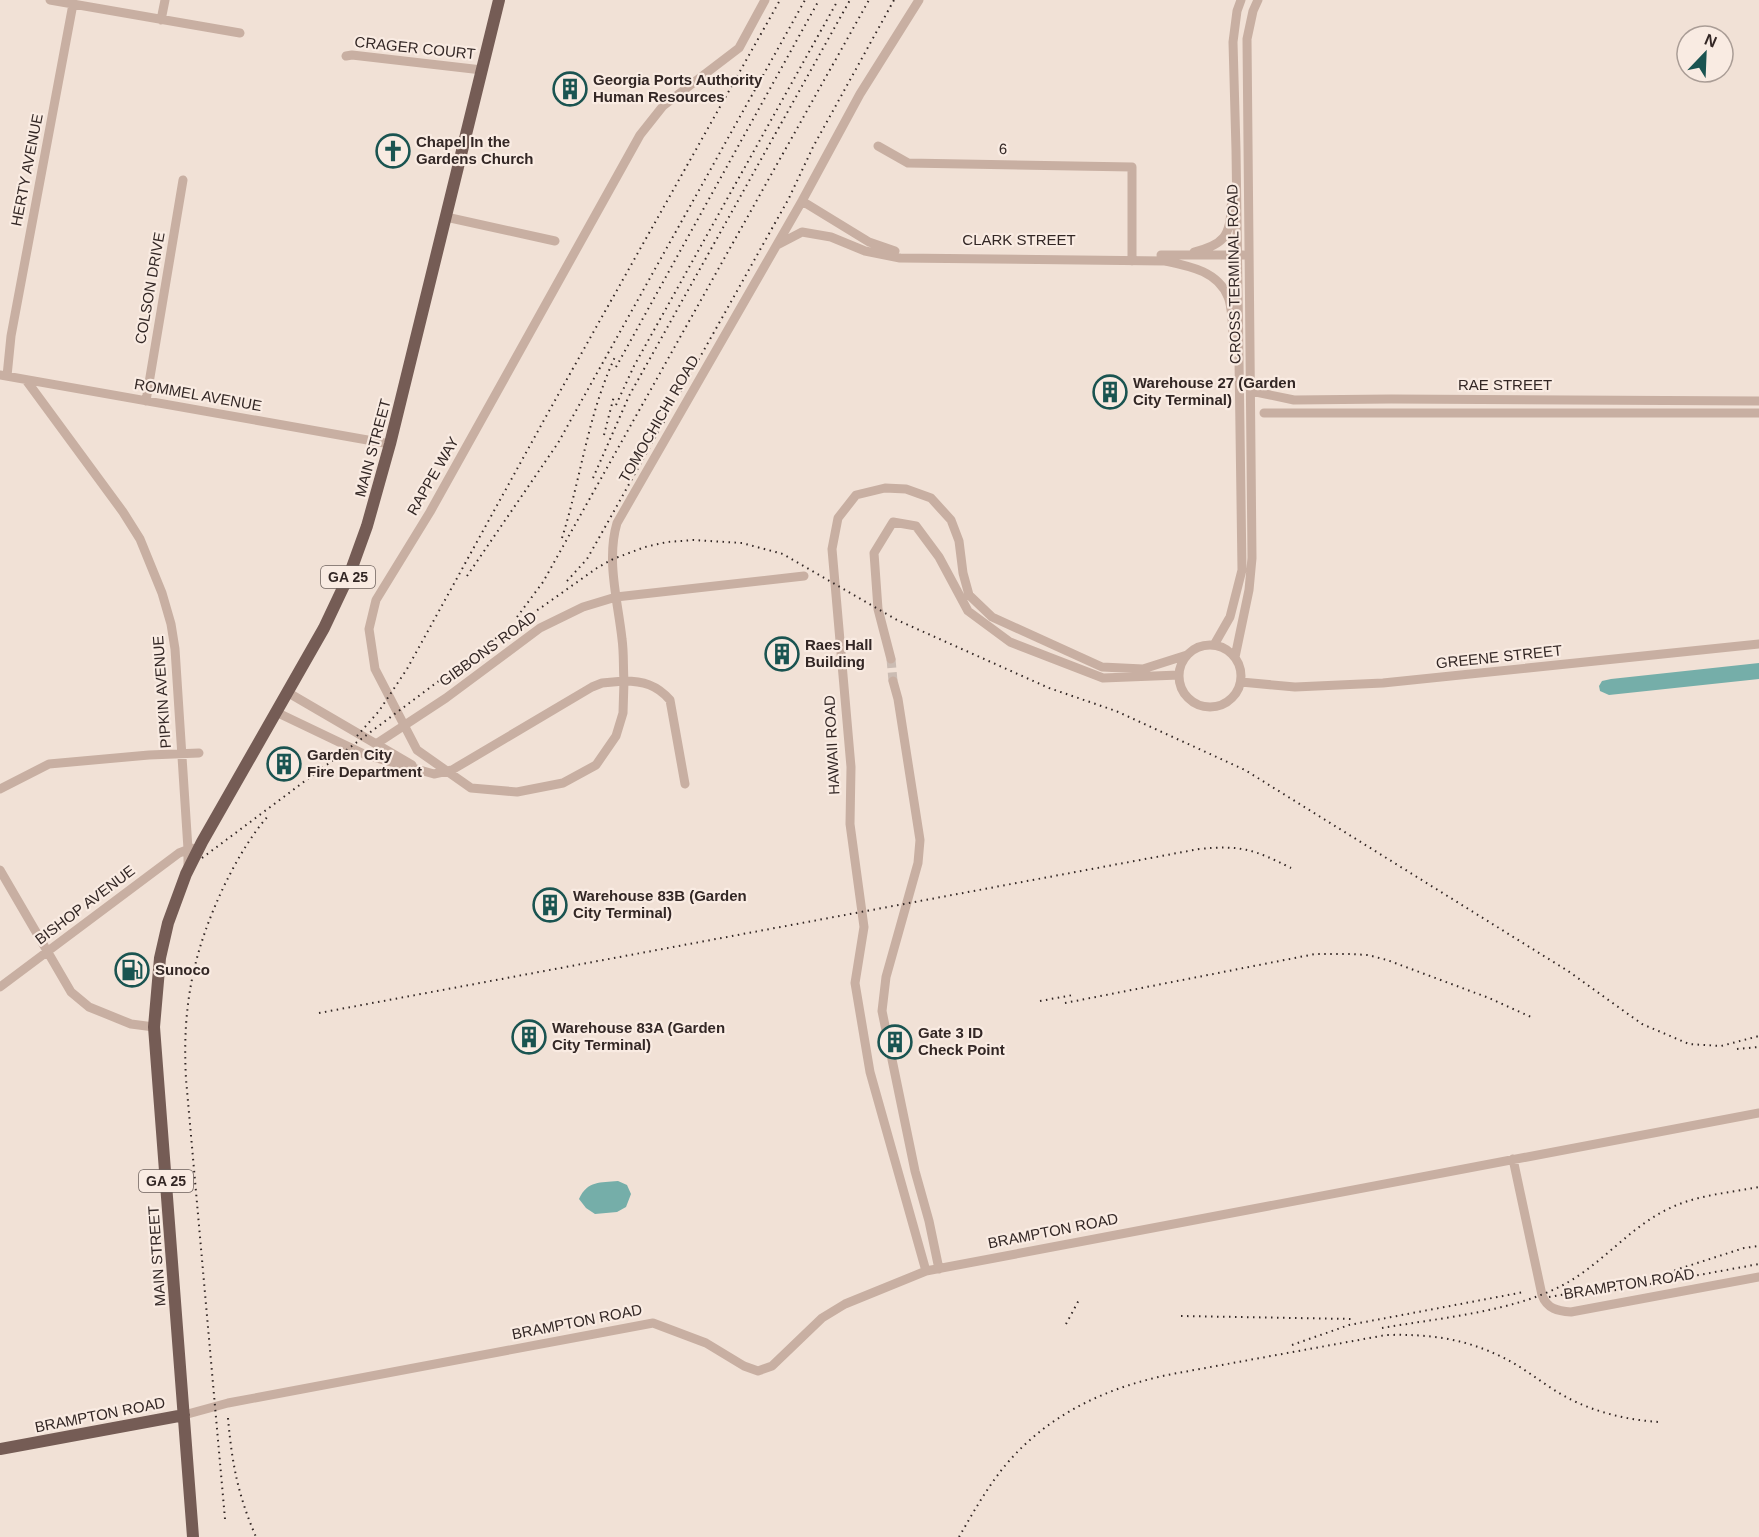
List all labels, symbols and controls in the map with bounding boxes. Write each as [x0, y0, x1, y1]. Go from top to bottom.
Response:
north arrow [1675, 24, 1735, 84]
text: N [1702, 31, 1719, 51]
street label: CRAGER COURT [354, 33, 476, 62]
building icon: Georgia Ports Authority Human Resources [552, 71, 588, 107]
place label: Georgia Ports Authority Human Resources [593, 71, 763, 105]
street label: HERTY AVENUE [7, 112, 46, 228]
church icon: Chapel In the Gardens Church [375, 133, 411, 169]
place label: Chapel In the Gardens Church [416, 133, 534, 167]
street label: 6 [999, 140, 1007, 157]
street label: CROSS TERMINAL ROAD [1223, 184, 1244, 364]
street label: COLSON DRIVE [131, 231, 168, 345]
street label: CLARK STREET [962, 231, 1076, 248]
street label: TOMOCHICHI ROAD [615, 352, 702, 485]
building icon: Warehouse 27 (Garden City Terminal) [1092, 374, 1128, 410]
place label: Warehouse 27 (Garden City Terminal) [1133, 374, 1296, 408]
street label: ROMMEL AVENUE [133, 375, 263, 414]
street label: RAE STREET [1458, 376, 1552, 393]
street label: MAIN STREET [351, 397, 394, 499]
street label: RAPPE WAY [403, 434, 462, 518]
road number: GA 25 [321, 566, 375, 588]
street label: GIBBONS ROAD [436, 608, 540, 690]
street label: PIPKIN AVENUE [149, 635, 174, 749]
building icon: Raes Hall Building [764, 636, 800, 672]
place label: Raes Hall Building [805, 636, 873, 670]
street label: GREENE STREET [1435, 641, 1563, 672]
street label: HAWAII ROAD [820, 695, 843, 795]
building icon: Garden City Fire Department [266, 746, 302, 782]
place label: Garden City Fire Department [307, 746, 422, 780]
street label: BISHOP AVENUE [32, 862, 138, 948]
building icon: Warehouse 83B (Garden City Terminal) [532, 887, 568, 923]
place label: Warehouse 83B (Garden City Terminal) [573, 887, 747, 921]
fuel station icon: Sunoco [114, 952, 150, 988]
place label: Sunoco [155, 961, 210, 978]
building icon: Warehouse 83A (Garden City Terminal) [511, 1019, 547, 1055]
place label: Warehouse 83A (Garden City Terminal) [552, 1019, 725, 1053]
building icon: Gate 3 ID Check Point [877, 1024, 913, 1060]
place label: Gate 3 ID Check Point [918, 1024, 1005, 1058]
road number: GA 25 [139, 1170, 193, 1192]
street label: MAIN STREET [145, 1205, 168, 1307]
street label: BRAMPTON ROAD [986, 1210, 1120, 1251]
street label: BRAMPTON ROAD [1562, 1265, 1696, 1302]
street label: BRAMPTON ROAD [510, 1301, 644, 1342]
street label: BRAMPTON ROAD [33, 1394, 167, 1435]

